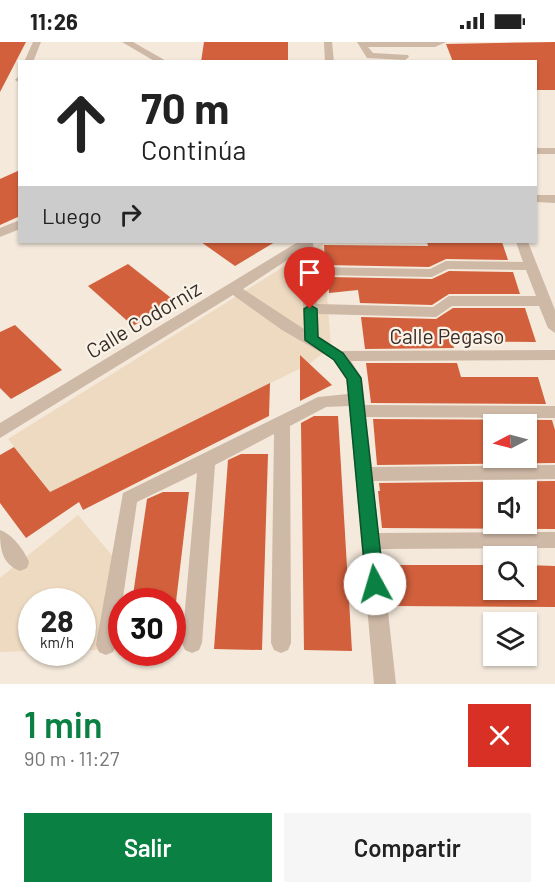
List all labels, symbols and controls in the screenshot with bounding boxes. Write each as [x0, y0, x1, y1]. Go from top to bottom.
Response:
text: 11:26 [30, 8, 78, 34]
text: 70 m [141, 82, 229, 132]
icon: ahead [42, 84, 120, 162]
text: Continúa [141, 133, 246, 165]
icon: right [114, 198, 147, 231]
text: Luego [42, 202, 102, 228]
pin [284, 247, 335, 309]
icon: arrive [293, 256, 326, 289]
street label: Calle Codorniz [81, 275, 205, 363]
street label: Calle Pegaso [389, 323, 505, 348]
north arrow [483, 414, 537, 468]
map controls [483, 414, 537, 666]
button: sound [483, 480, 537, 534]
button: search [483, 546, 537, 600]
position arrow [343, 552, 407, 616]
speed limit sign: 30 [108, 588, 186, 666]
text: 28 [40, 602, 74, 638]
button: layers [483, 612, 537, 666]
text: km/h [40, 633, 74, 651]
text: 1 min [24, 702, 103, 745]
button: close [468, 704, 531, 767]
text: 90 m · 11:27 [24, 746, 119, 770]
button: Salir [24, 813, 272, 882]
button: Compartir [284, 813, 531, 882]

